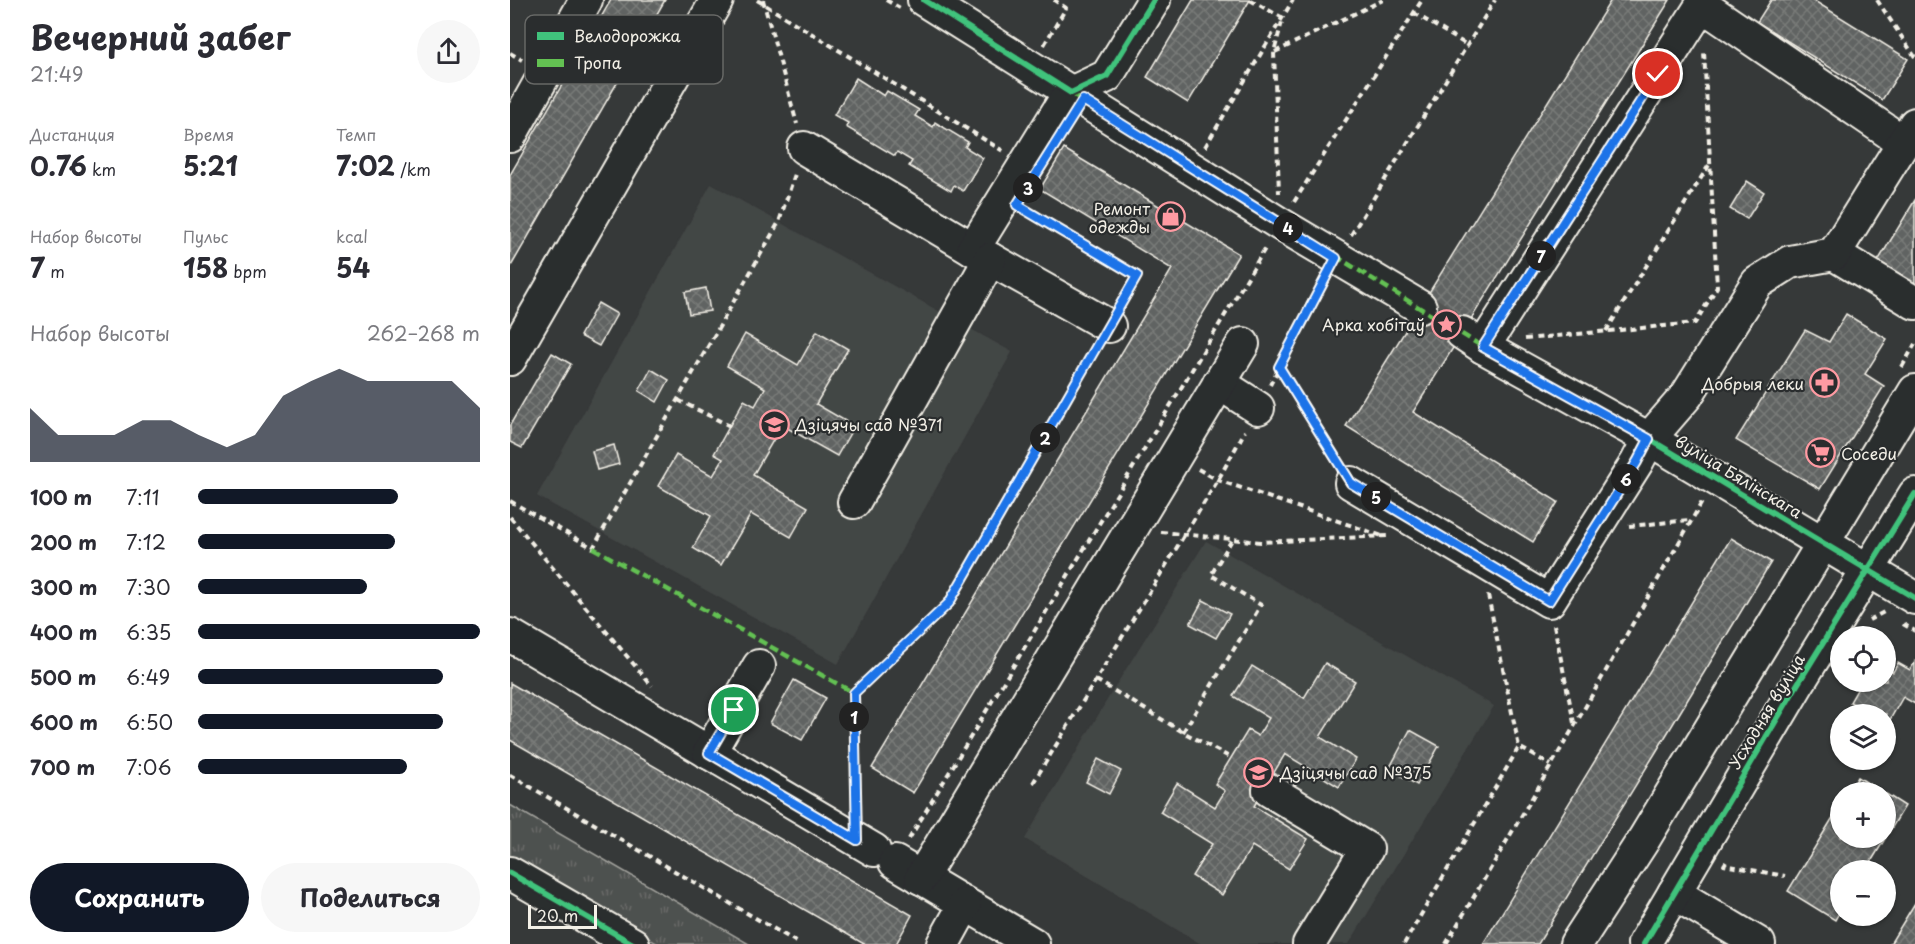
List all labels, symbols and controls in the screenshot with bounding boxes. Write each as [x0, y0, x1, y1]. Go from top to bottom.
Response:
text: Вечерний забег [30, 11, 290, 61]
legend [525, 15, 723, 84]
button: share [417, 20, 480, 83]
text: Велодорожка [574, 23, 681, 47]
pin [1632, 48, 1683, 99]
text: Тропа [574, 50, 622, 74]
icon: check [1641, 57, 1674, 90]
text: 21:49 [30, 59, 83, 89]
text: Дистанция [30, 122, 115, 146]
text: Время [183, 122, 234, 146]
text: Темп [336, 122, 376, 146]
text: 0.76 [30, 146, 87, 185]
text: 5:21 [183, 146, 238, 185]
text: 7:02 [336, 146, 395, 185]
text: km [87, 157, 116, 181]
text: /km [395, 157, 431, 181]
pin: 3 [1013, 173, 1043, 203]
text: 3 [1023, 176, 1033, 200]
place label: Ремонт одежды [1089, 196, 1150, 238]
shop icon: Ремонт одежды [1155, 201, 1187, 233]
pin: 4 [1273, 213, 1303, 243]
text: 4 [1283, 216, 1293, 240]
text: Набор высоты [30, 224, 142, 248]
text: Пульс [183, 224, 228, 248]
text: kcal [336, 224, 368, 248]
pin: 7 [1526, 241, 1556, 271]
text: 7 [1536, 244, 1546, 268]
text: 7 [30, 248, 45, 287]
text: 158 [183, 248, 228, 287]
text: 54 [336, 248, 370, 287]
text: m [45, 259, 65, 283]
text: bpm [228, 259, 267, 283]
place icon: Арка хобітаў [1430, 308, 1462, 340]
place label: Арка хобітаў [1322, 312, 1425, 336]
text: Набор высоты [30, 318, 170, 348]
text: 262–268 m [367, 318, 480, 348]
pharmacy icon: Добрыя леки [1809, 367, 1841, 399]
place label: Добрыя леки [1701, 371, 1804, 395]
school or university icon: Дзіцячы сад №371 [758, 408, 790, 440]
place label: Дзіцячы сад №371 [794, 412, 942, 436]
pin: 2 [1030, 423, 1060, 453]
text: 2 [1039, 426, 1051, 450]
street label: вуліца Бялінскага [1671, 429, 1807, 523]
supermarket icon: Соседи [1804, 437, 1836, 469]
place label: Соседи [1841, 441, 1897, 465]
pin: 6 [1611, 464, 1641, 494]
text: 6 [1620, 467, 1632, 491]
text: 100 m [30, 482, 92, 512]
text: 7:11 [126, 482, 160, 512]
pin: 5 [1361, 482, 1391, 512]
text: 5 [1371, 485, 1381, 509]
text: 200 m [30, 527, 97, 557]
text: 7:12 [126, 527, 166, 557]
text: 300 m [30, 572, 98, 602]
text: 7:30 [126, 572, 171, 602]
text: 400 m [30, 617, 98, 647]
text: 6:35 [126, 617, 171, 647]
map controls [1830, 626, 1896, 926]
button: locate [1830, 626, 1896, 692]
street label: Усходняя вуліца [1722, 649, 1810, 773]
text: 500 m [30, 662, 97, 692]
text: 6:49 [126, 662, 170, 692]
pin [708, 684, 759, 735]
icon: arrive [717, 693, 750, 726]
pin: 1 [839, 702, 869, 732]
button: layers [1830, 704, 1896, 770]
text: 1 [850, 705, 858, 729]
text: 600 m [30, 707, 98, 737]
text: 6:50 [126, 707, 173, 737]
text: 700 m [30, 752, 95, 782]
text: 7:06 [126, 752, 171, 782]
school or university icon: Дзіцячы сад №375 [1243, 756, 1275, 788]
place label: Дзіцячы сад №375 [1279, 760, 1432, 784]
button: + [1830, 782, 1896, 848]
button: − [1830, 860, 1896, 926]
button: Сохранить [30, 863, 249, 932]
button: Поделиться [261, 863, 480, 932]
scale bar [528, 902, 597, 930]
text: 20 m [537, 903, 578, 927]

